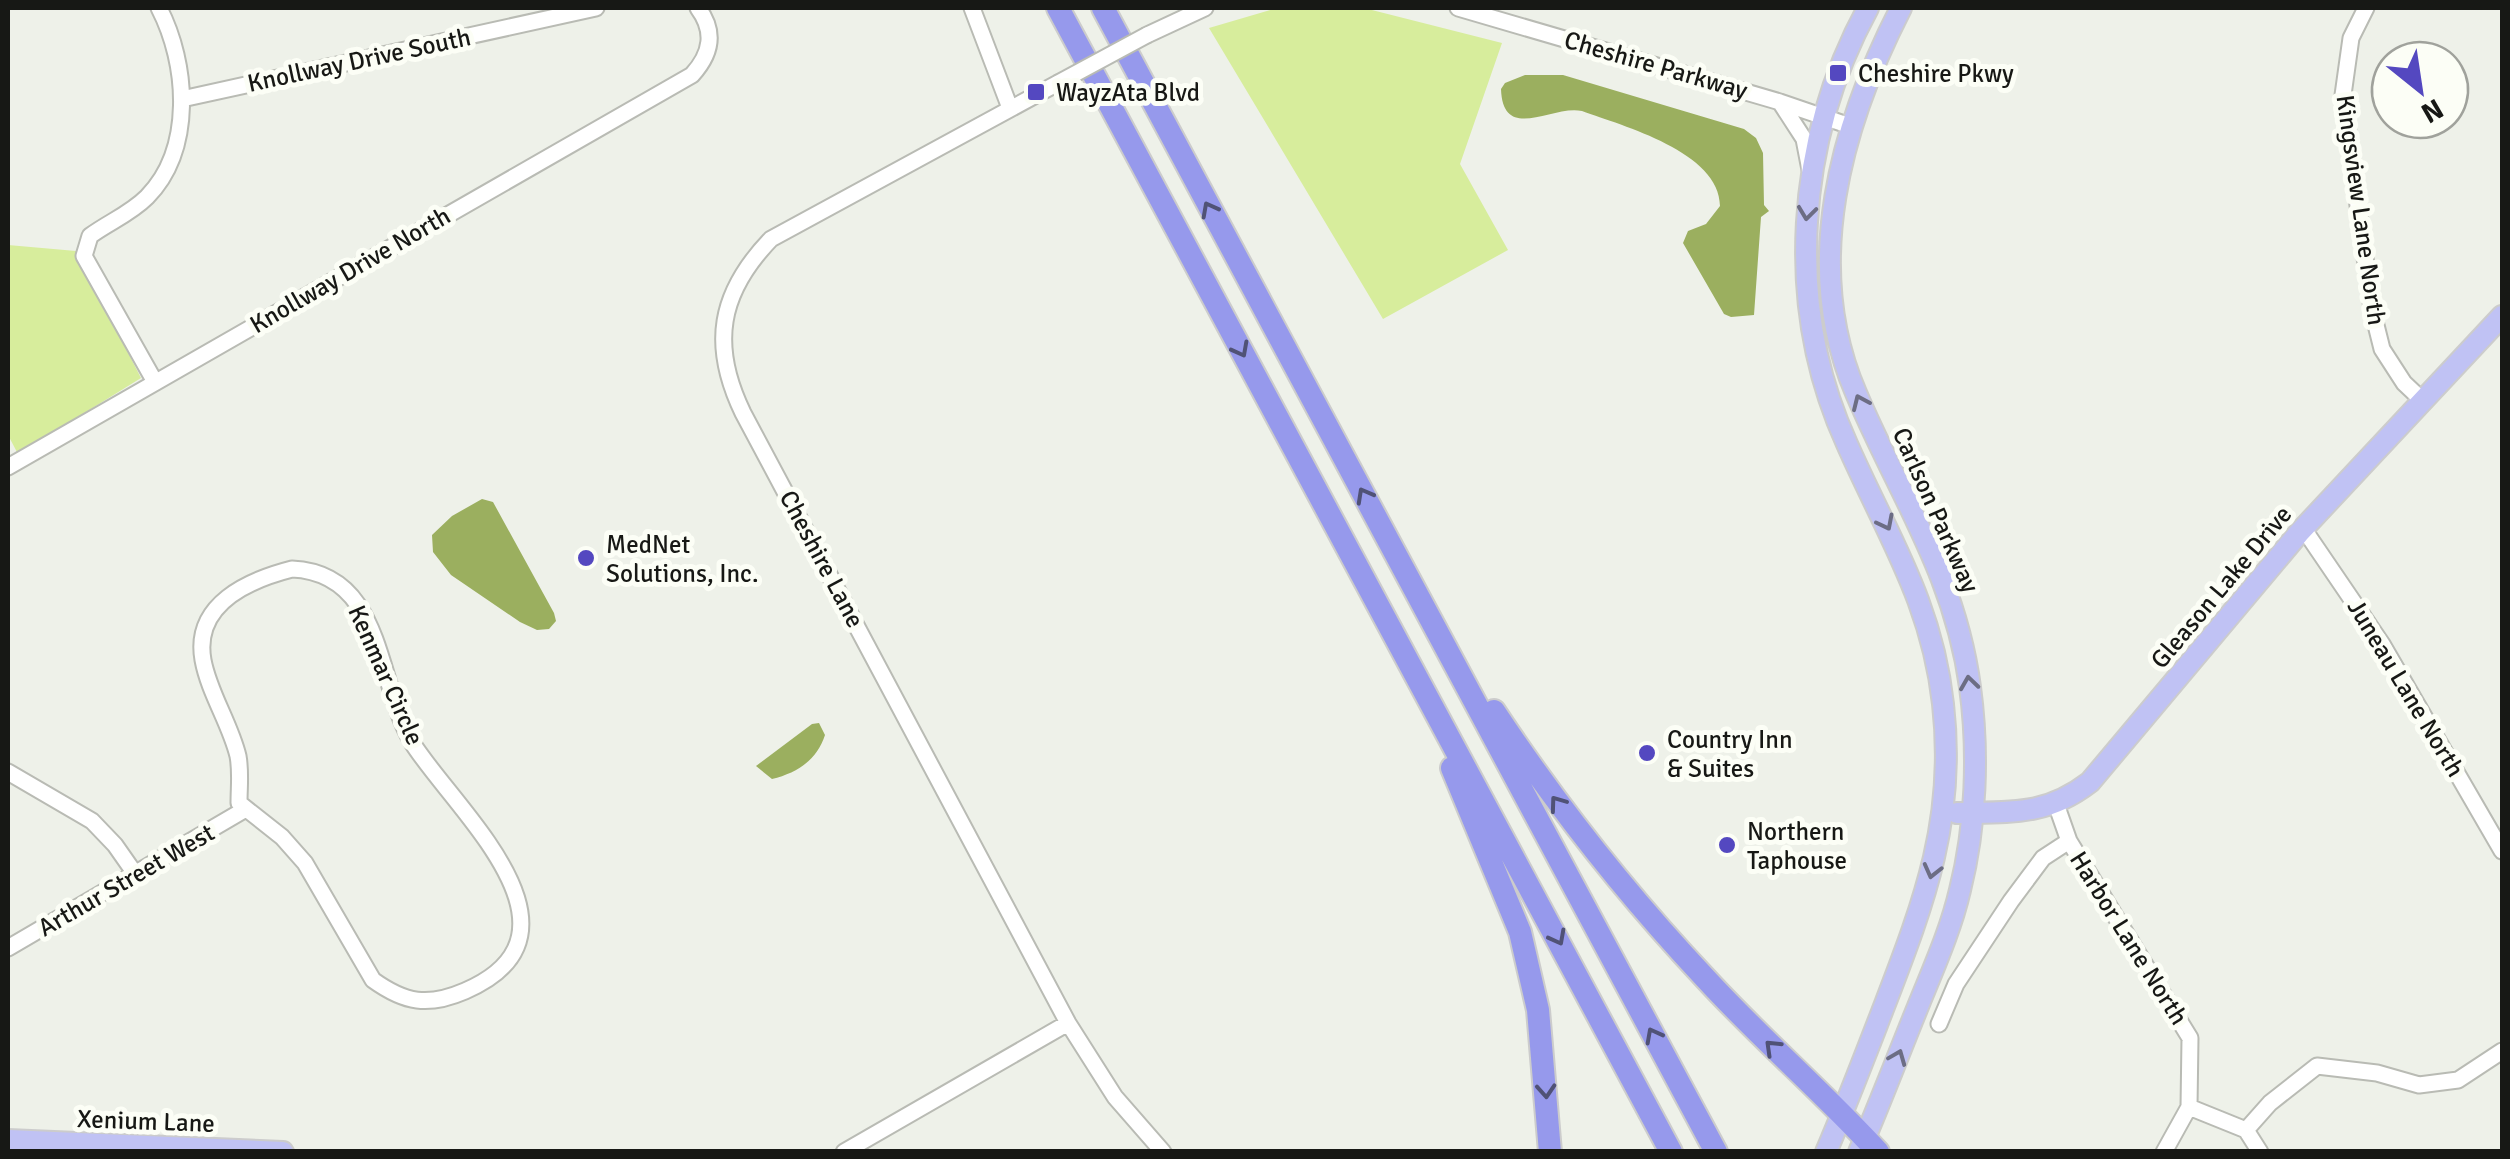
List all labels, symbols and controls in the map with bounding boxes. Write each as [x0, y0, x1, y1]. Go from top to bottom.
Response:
street label: Knollway Drive South [245, 21, 473, 99]
street label: Cheshire Parkway [1561, 24, 1751, 106]
north arrow [2370, 40, 2470, 140]
place label: Cheshire Pkwy [1858, 58, 2014, 89]
marker: Cheshire Pkwy [1827, 62, 1849, 84]
place label: WayzAta Blvd [1056, 77, 1200, 108]
marker: WayzAta Blvd [1025, 81, 1047, 103]
text: N [2415, 91, 2449, 130]
street label: Kingsview Lane North [2329, 93, 2393, 327]
street label: Knollway Drive North [244, 200, 456, 340]
one-way arrow [1202, 202, 1221, 220]
one-way arrow [1796, 205, 1818, 221]
one-way arrow [1229, 339, 1249, 357]
one-way arrow [1852, 394, 1872, 412]
street label: Carlson Parkway [1886, 423, 1986, 597]
street label: Cheshire Lane [773, 485, 871, 633]
one-way arrow [1356, 488, 1376, 506]
street label: Gleason Lake Drive [2144, 499, 2298, 675]
one-way arrow [1874, 512, 1893, 530]
place label: MedNet Solutions, Inc. [606, 529, 758, 589]
marker: MedNet Solutions, Inc. [575, 547, 597, 569]
street label: Juneau Lane North [2341, 593, 2471, 783]
street label: Kenmar Circle [341, 600, 431, 750]
one-way arrow [1959, 674, 1980, 691]
place label: Country Inn & Suites [1667, 724, 1793, 784]
marker: Country Inn & Suites [1636, 742, 1658, 764]
one-way arrow [1550, 796, 1569, 815]
place label: Northern Taphouse [1747, 816, 1847, 876]
street label: Arthur Street West [32, 817, 220, 943]
marker: Northern Taphouse [1716, 834, 1738, 856]
street label: Harbor Lane North [2063, 845, 2195, 1031]
one-way arrow [1923, 862, 1944, 879]
one-way arrow [1545, 927, 1565, 945]
one-way arrow [1646, 1027, 1666, 1045]
one-way arrow [1765, 1040, 1783, 1058]
one-way arrow [1886, 1049, 1906, 1067]
one-way arrow [1535, 1083, 1556, 1099]
street label: Xenium Lane [77, 1103, 215, 1139]

